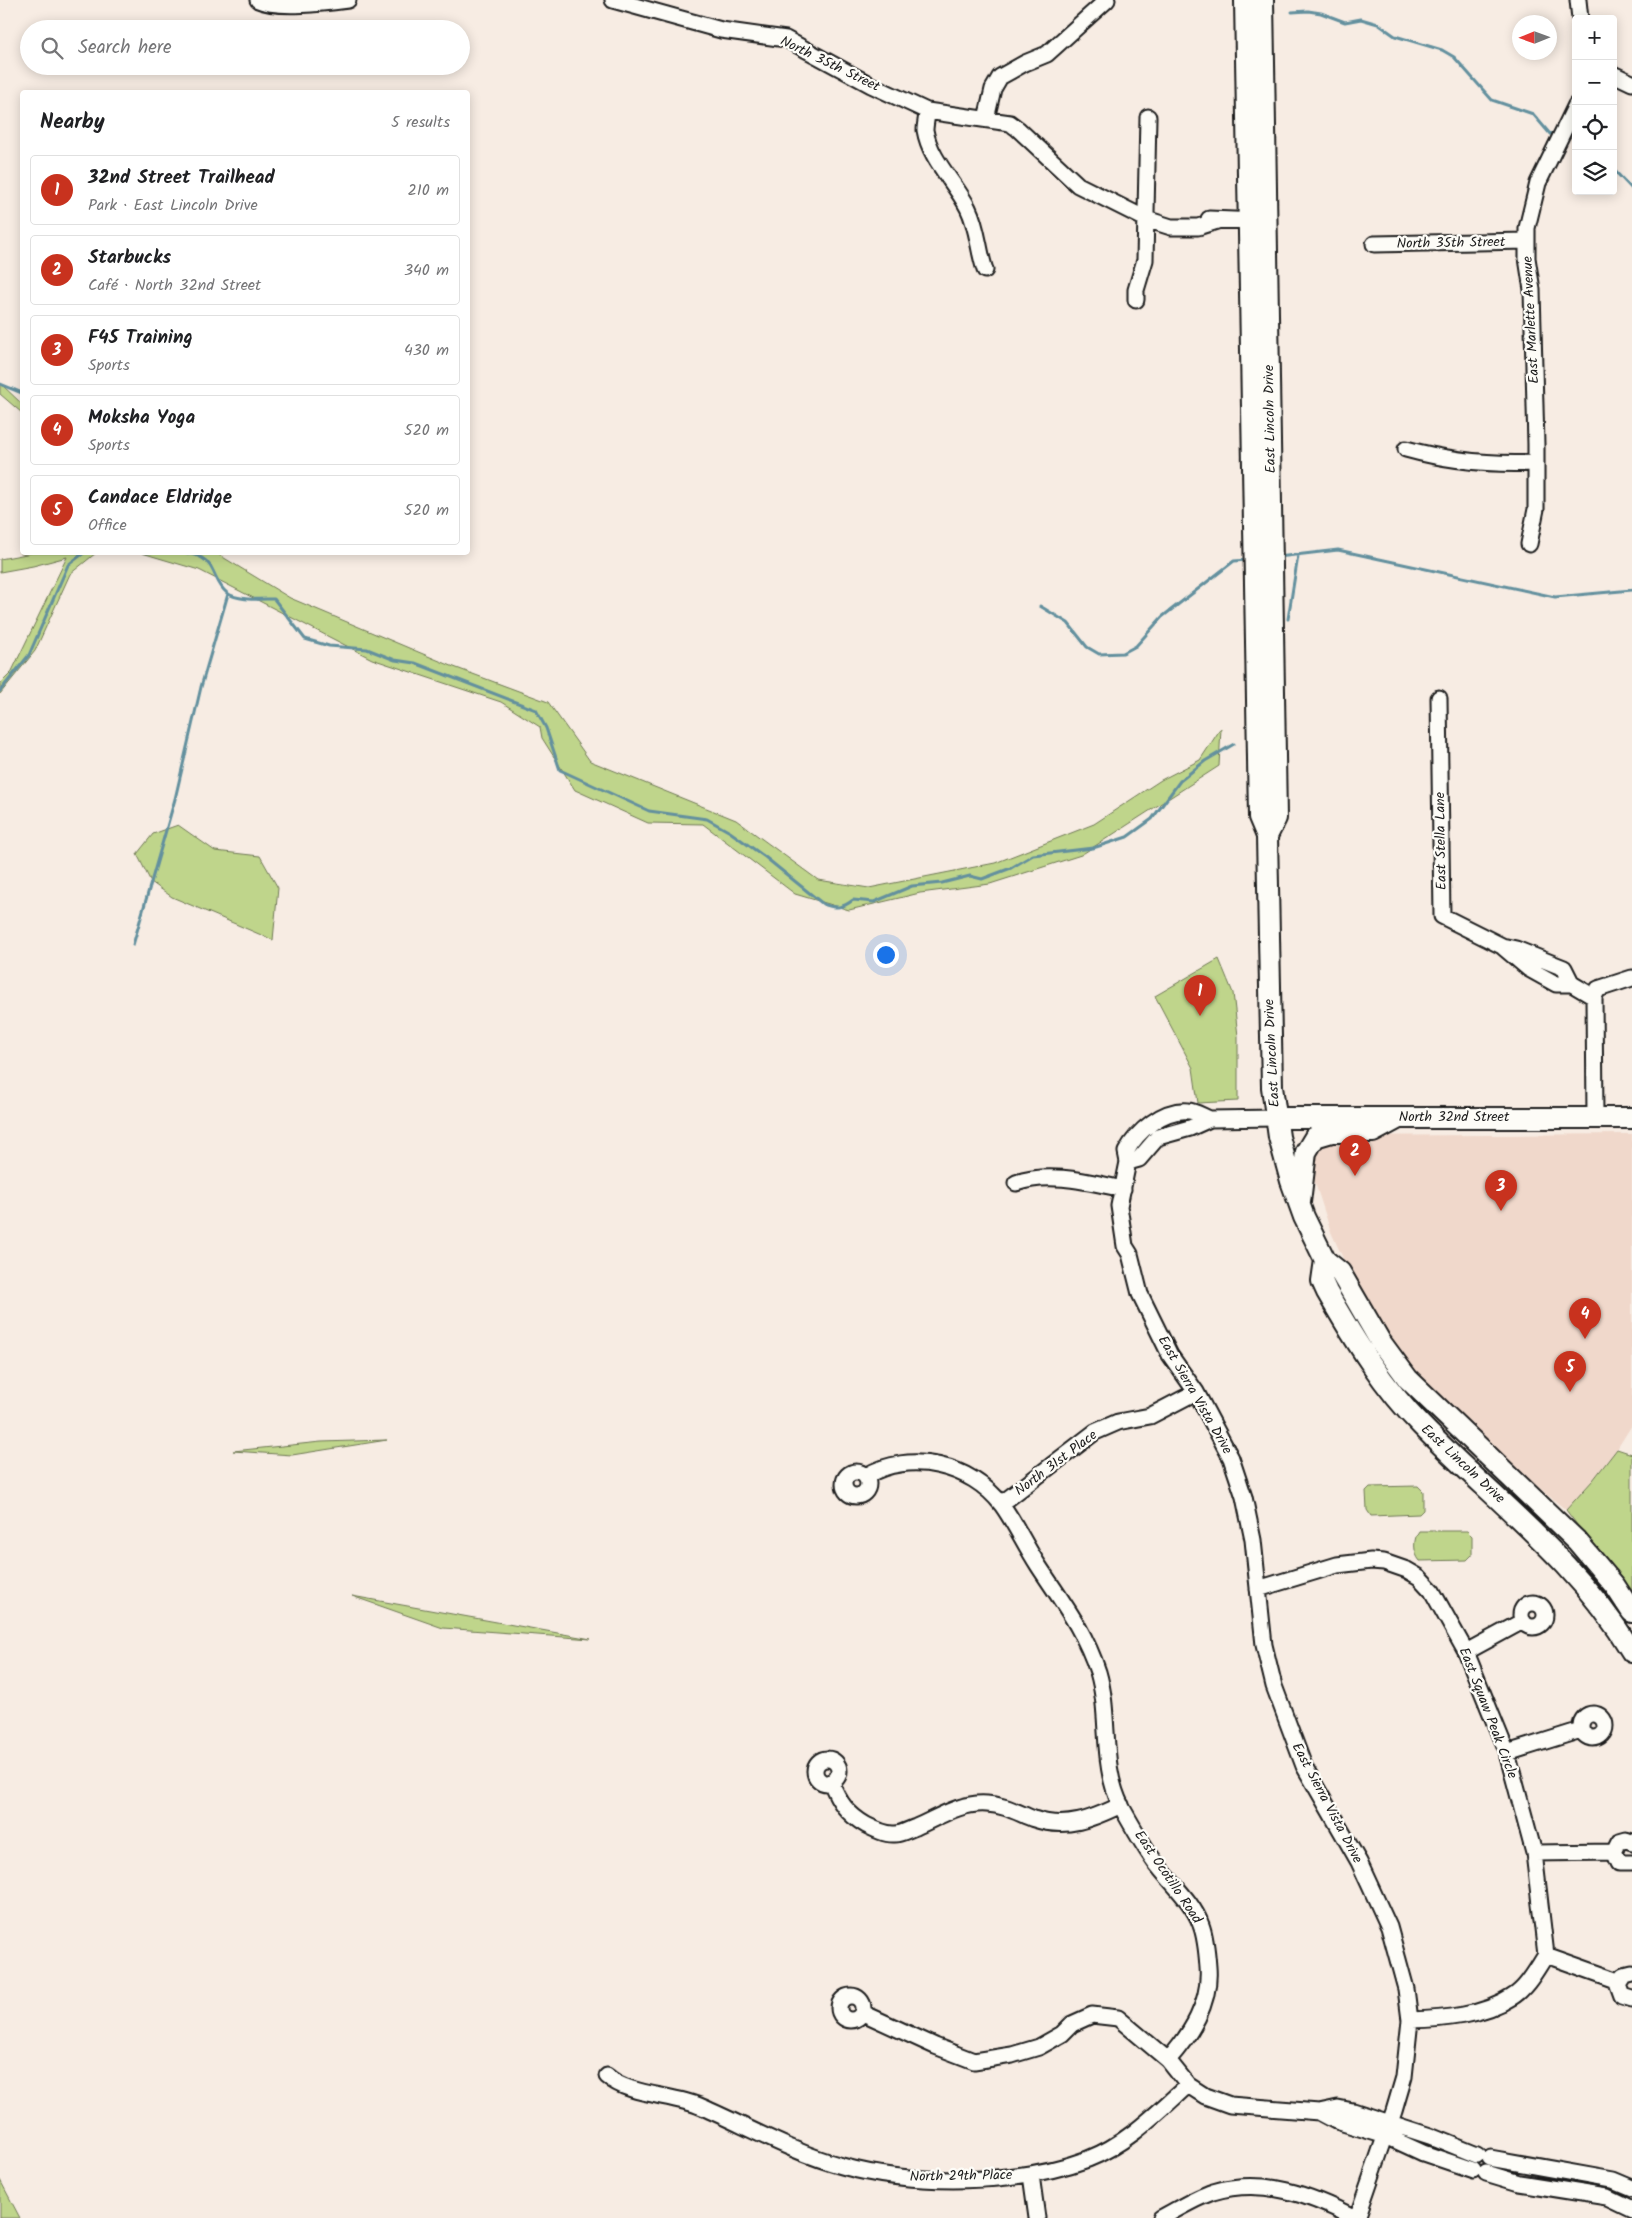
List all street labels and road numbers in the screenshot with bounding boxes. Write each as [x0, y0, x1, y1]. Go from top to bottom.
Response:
street label: North 35th Street [776, 30, 884, 98]
street label: North 35th Street [1397, 231, 1506, 255]
street label: East Marlette Avenue [1517, 255, 1545, 384]
street label: East Lincoln Drive [1258, 364, 1282, 473]
street label: East Stella Lane [1429, 791, 1453, 890]
street label: East Lincoln Drive [1258, 998, 1286, 1108]
street label: North 32nd Street [1399, 1106, 1510, 1128]
street label: East Sierra Vista Drive [1152, 1332, 1238, 1459]
street label: East Lincoln Drive [1416, 1419, 1511, 1510]
street label: North 31st Place [1010, 1424, 1103, 1501]
street label: East Squaw Peak Circle [1453, 1644, 1523, 1783]
street label: East Sierra Vista Drive [1286, 1739, 1368, 1868]
street label: East Ocotillo Road [1129, 1826, 1208, 1929]
street label: North 29th Place [910, 2164, 1013, 2188]

